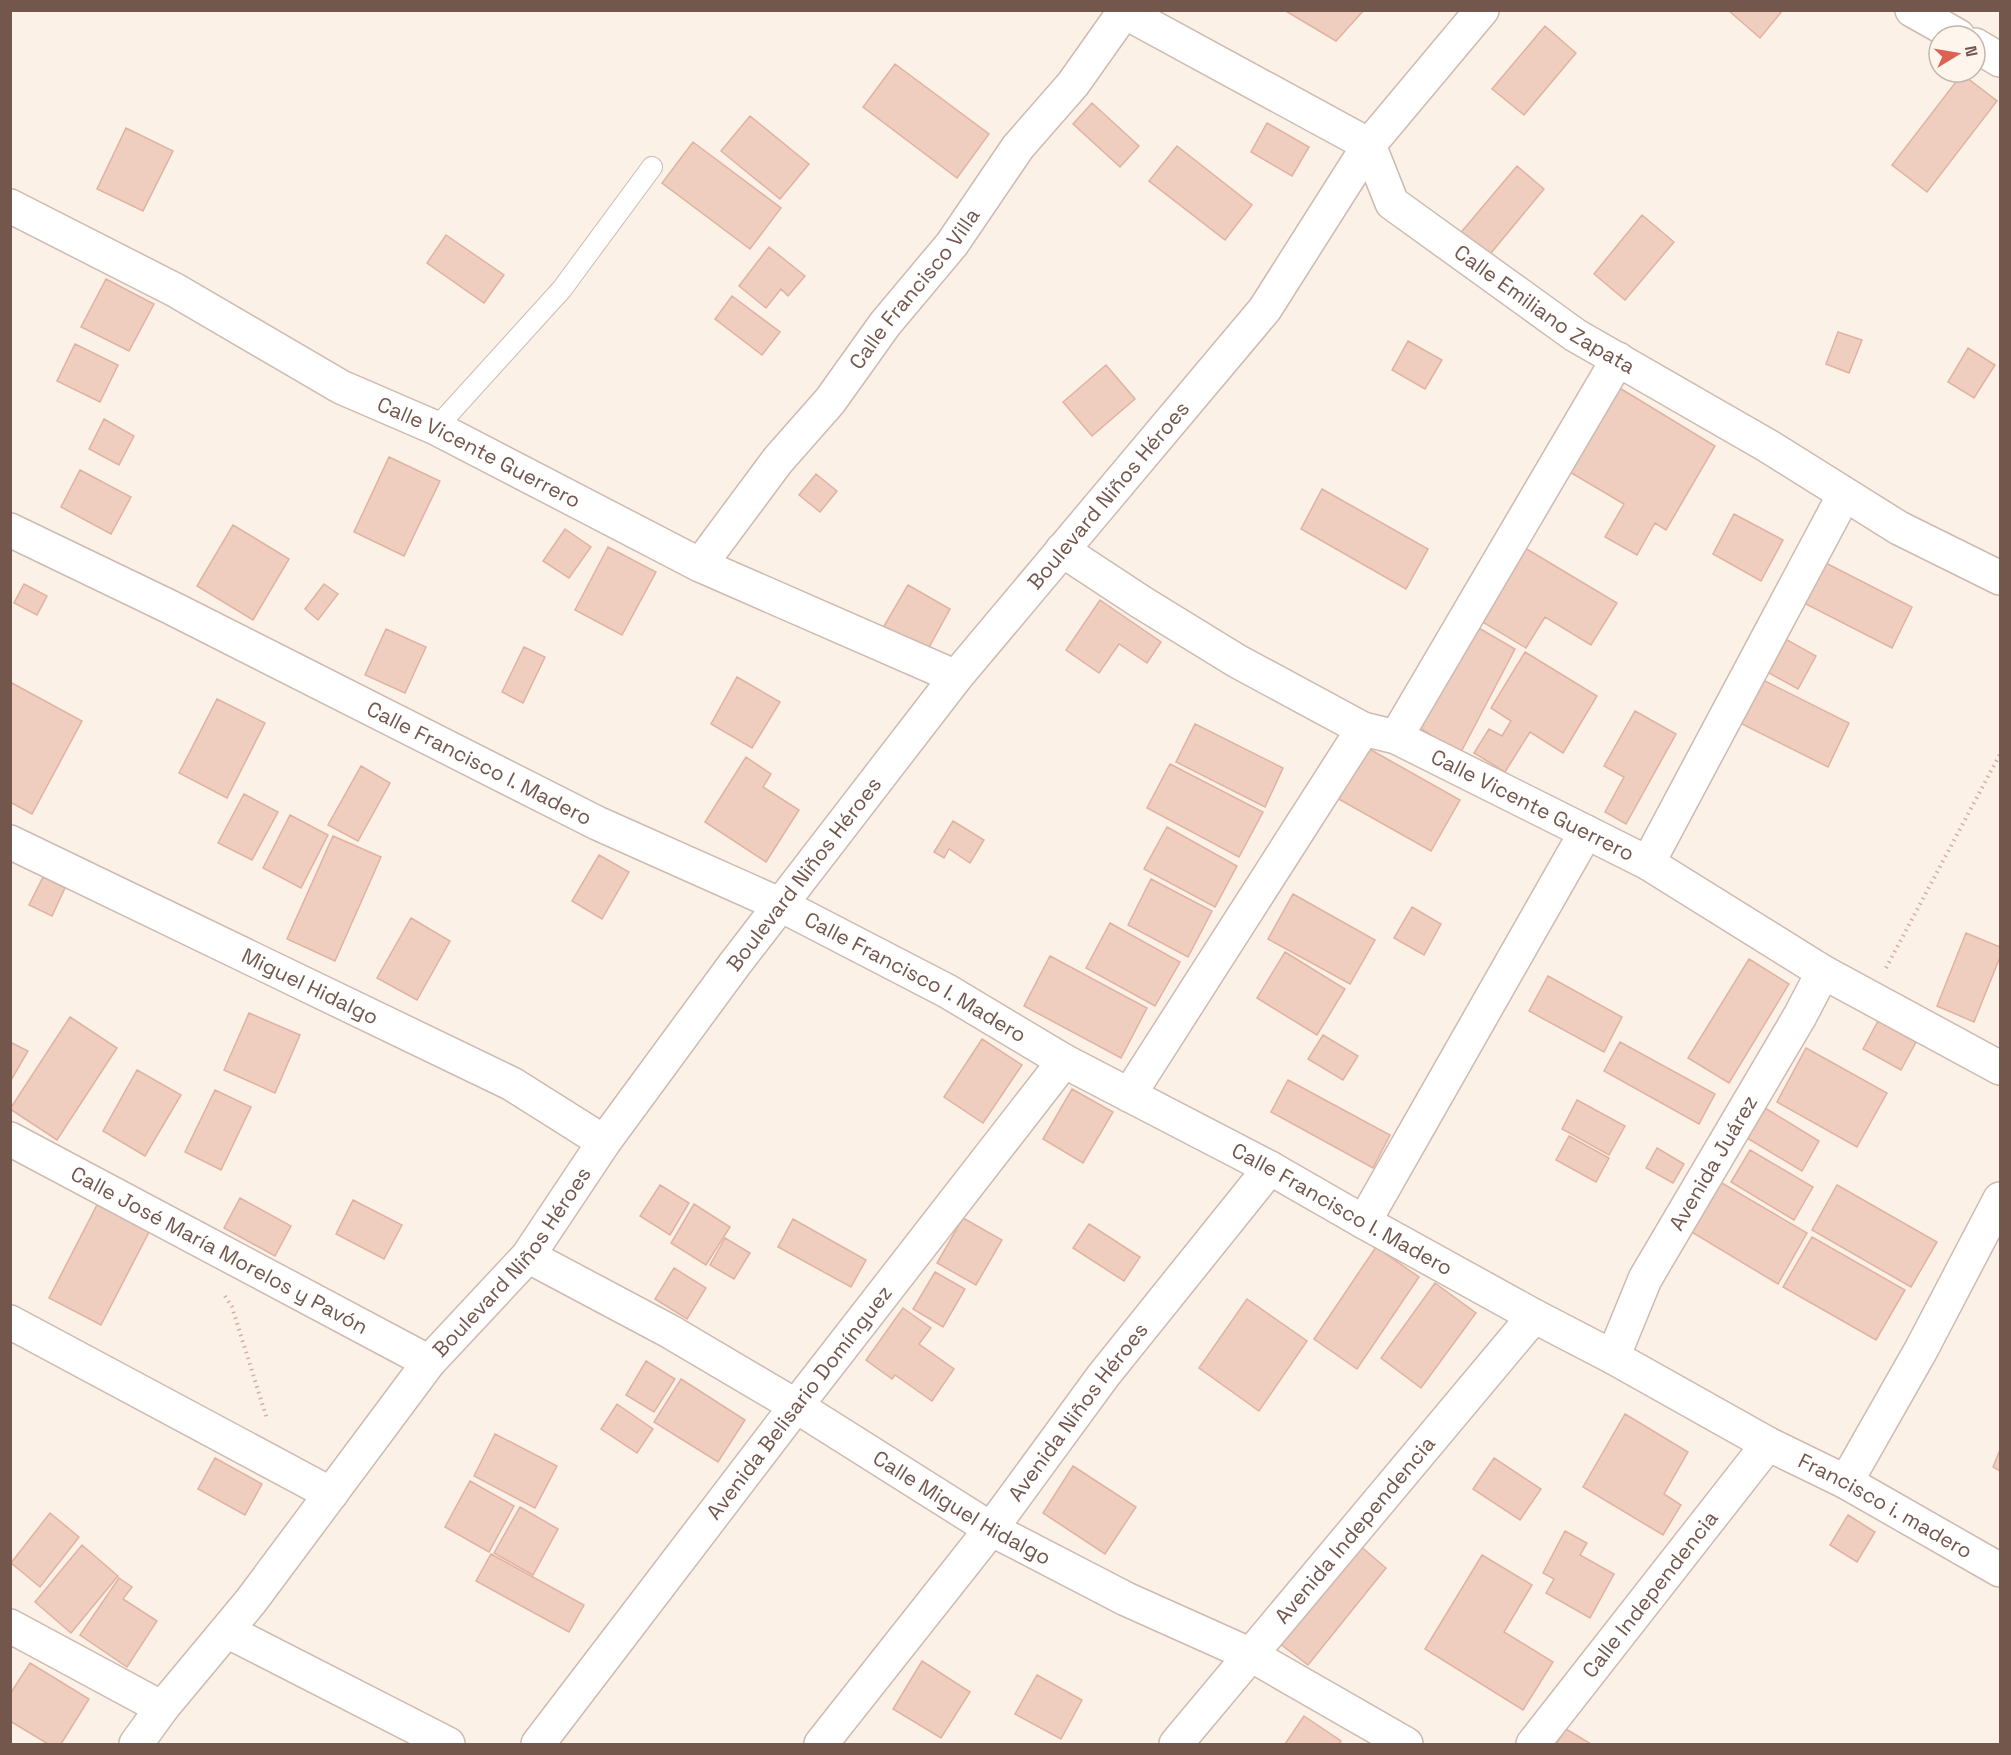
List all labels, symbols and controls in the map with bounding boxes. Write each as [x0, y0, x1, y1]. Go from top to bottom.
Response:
north arrow [1927, 24, 1987, 84]
text: N [1960, 44, 1983, 59]
street label: Calle Francisco Villa [843, 203, 985, 375]
street label: Calle Emiliano Zapata [1449, 238, 1640, 380]
street label: Calle Vicente Guerrero [373, 390, 585, 514]
street label: Boulevard Niños Héroes [1021, 395, 1195, 595]
street label: Calle Francisco I. Madero [362, 695, 597, 831]
street label: Calle Vicente Guerrero [1427, 743, 1639, 867]
street label: Boulevard Niños Héroes [720, 771, 887, 976]
street label: Calle Francisco I. Madero [800, 905, 1031, 1048]
street label: Miguel Hidalgo [237, 942, 383, 1031]
street label: Avenida Juárez [1663, 1090, 1763, 1235]
street label: Calle Francisco I. Madero [1227, 1136, 1458, 1281]
street label: Calle José María Morelos y Pavón [66, 1160, 373, 1340]
street label: Boulevard Niños Héroes [426, 1161, 597, 1363]
street label: Avenida Belisario Domínguez [700, 1280, 898, 1525]
street label: Avenida Niños Héroes [1002, 1317, 1154, 1506]
street label: Avenida Independencia [1268, 1430, 1441, 1629]
street label: Calle Miguel Hidalgo [868, 1444, 1056, 1571]
street label: Francisco i. madero [1794, 1447, 1977, 1564]
street label: Calle Independencia [1576, 1505, 1724, 1683]

